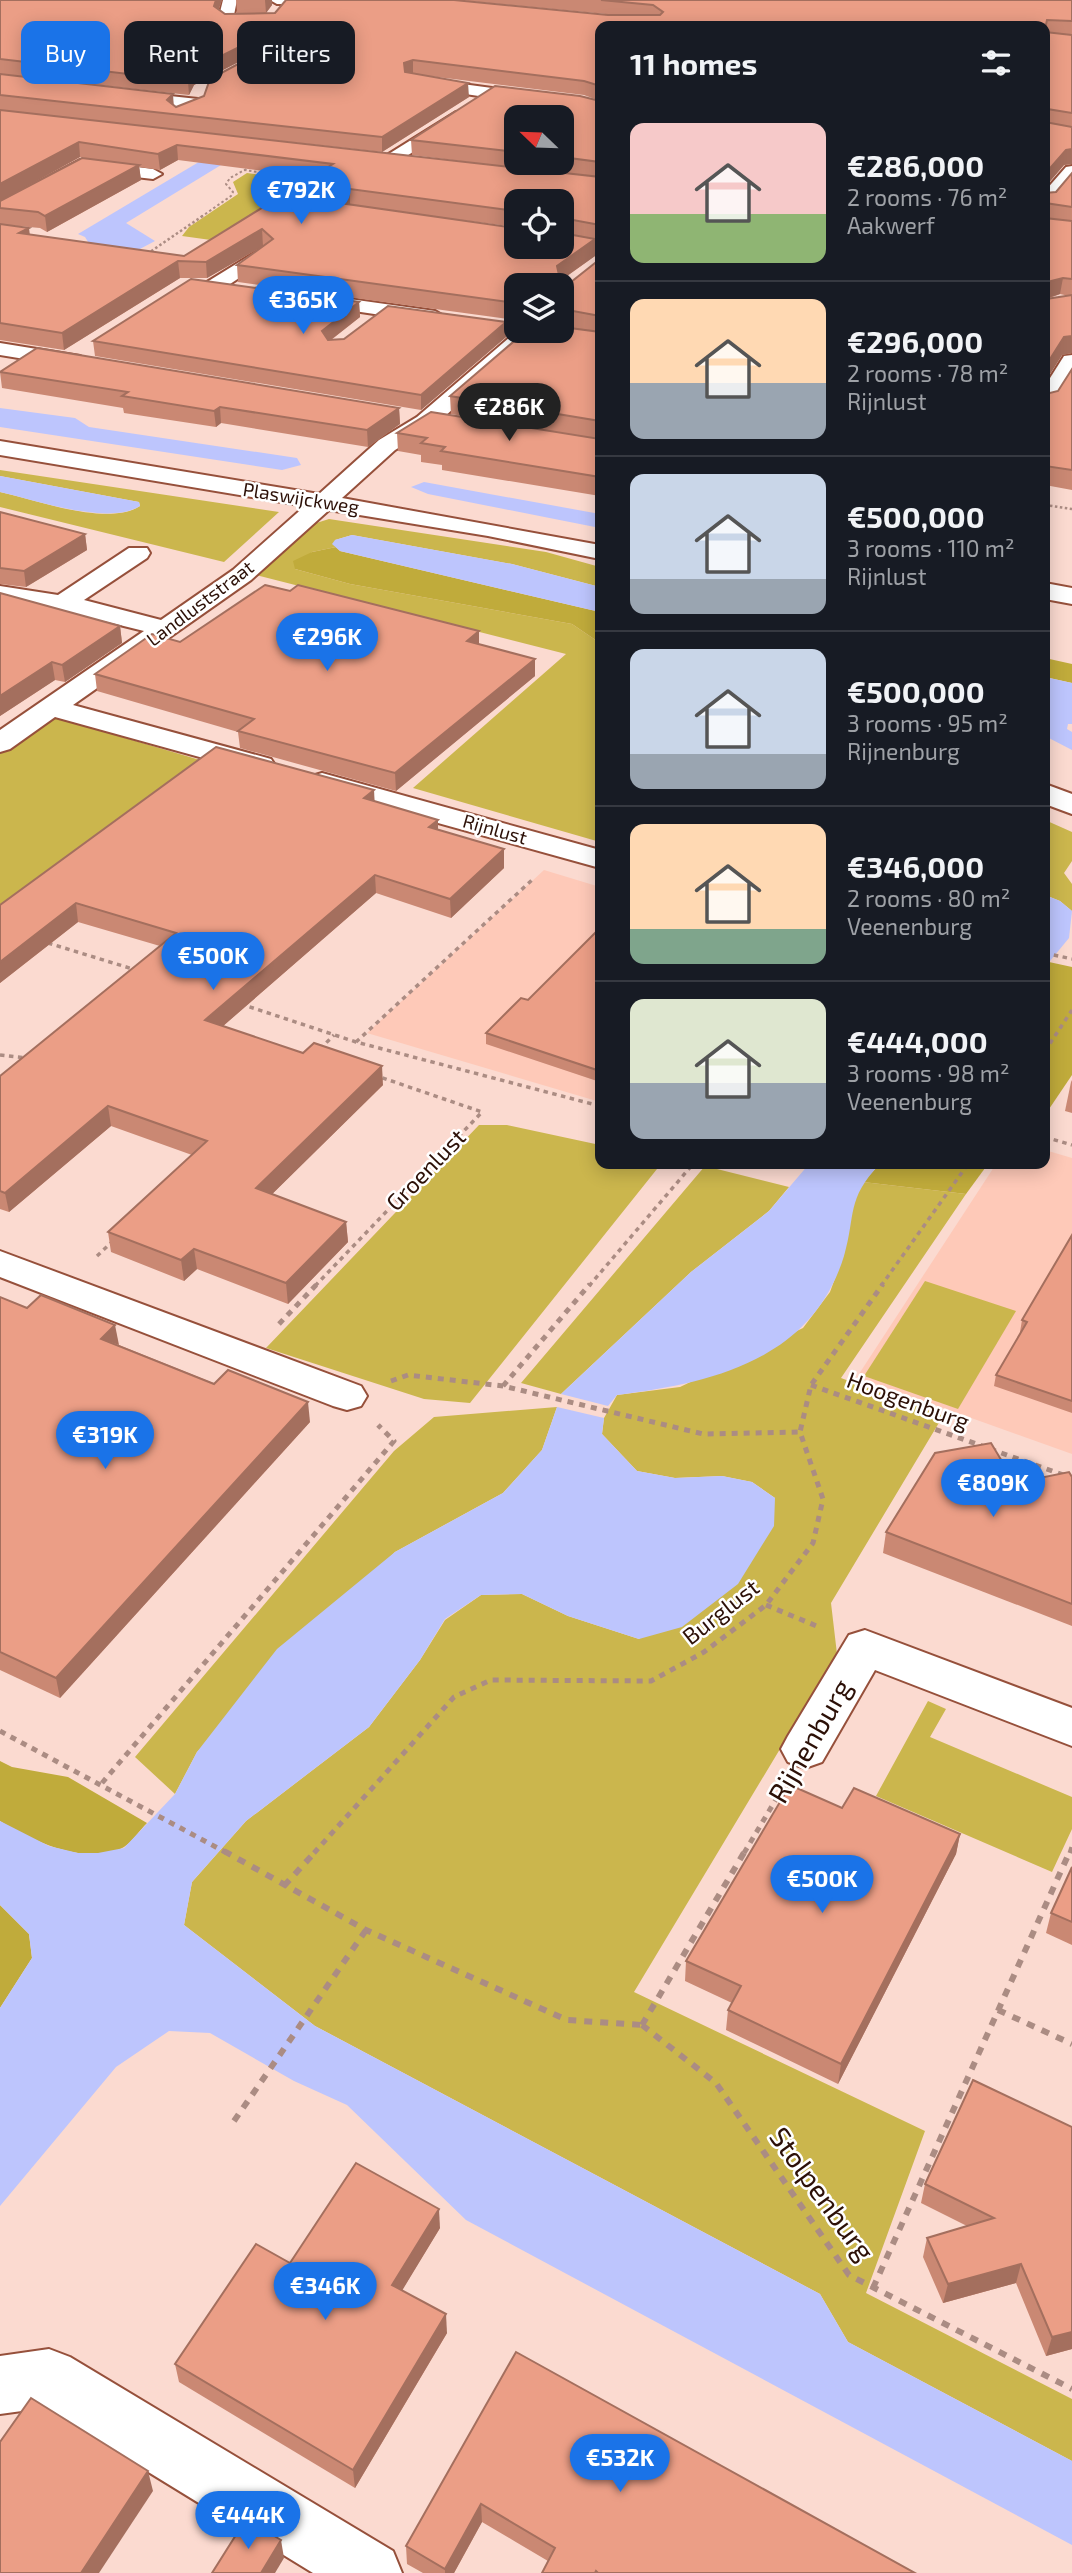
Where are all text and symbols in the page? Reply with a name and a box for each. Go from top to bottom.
chip: Buy [21,21,110,84]
chip: Rent [124,21,223,84]
chip: Filters [237,21,355,84]
icon: filters [977,44,1015,82]
text: 11 homes [630,45,757,81]
north arrow [504,105,574,175]
map controls [504,105,574,343]
text: €286,000 [847,147,984,183]
icon: home [686,151,770,235]
pin: €792K [252,166,350,226]
text: €792K [267,175,335,203]
text: 2 rooms · 76 m² [847,183,1007,211]
button: locate [504,189,574,259]
text: Aakwerf [847,211,935,239]
button: layers [504,273,574,343]
pin: €365K [254,276,352,336]
text: €365K [269,285,337,313]
text: €296,000 [847,323,983,359]
icon: home [686,327,770,411]
text: 2 rooms · 78 m² [847,359,1008,387]
pin: €286K [460,384,558,443]
text: Rijnlust [847,387,926,415]
text: €286K [474,392,544,420]
street label: Plaswijckweg [241,477,361,518]
text: €500,000 [847,498,985,534]
icon: home [686,502,770,586]
text: 3 rooms · 110 m² [847,534,1014,562]
street label: Landluststraat [142,555,258,650]
text: Rijnlust [847,562,926,590]
pin: €296K [278,614,376,673]
text: €296K [292,622,362,650]
text: €500,000 [847,673,985,709]
icon: home [686,677,770,761]
text: 3 rooms · 95 m² [847,709,1008,737]
text: Rijnenburg [847,737,960,765]
street label: Rijnlust [460,808,530,849]
text: €346,000 [847,848,984,884]
icon: home [686,852,770,936]
text: 2 rooms · 80 m² [847,884,1010,912]
text: Veenenburg [847,912,972,940]
pin: €500K [164,932,262,992]
text: €500K [177,941,249,969]
text: €444,000 [847,1023,988,1059]
icon: home [686,1027,770,1111]
text: 3 rooms · 98 m² [847,1059,1009,1087]
text: Veenenburg [847,1087,972,1115]
street label: Groenlust [380,1123,471,1216]
street label: Hoogenburg [843,1365,973,1435]
pin: €319K [56,1412,154,1471]
text: €319K [72,1420,138,1448]
pin: €809K [944,1460,1042,1519]
text: €809K [957,1468,1029,1496]
street label: Burglust [676,1572,765,1650]
street label: Rijnenburg [760,1672,858,1809]
pin: €500K [773,1856,871,1915]
text: €500K [786,1864,858,1892]
street label: Stolpenburg [763,2120,883,2267]
pin: €346K [276,2262,374,2322]
text: €346K [290,2271,360,2299]
pin: €532K [571,2434,669,2494]
text: €532K [586,2443,654,2471]
pin: €444K [199,2492,297,2551]
text: €444K [211,2500,285,2528]

